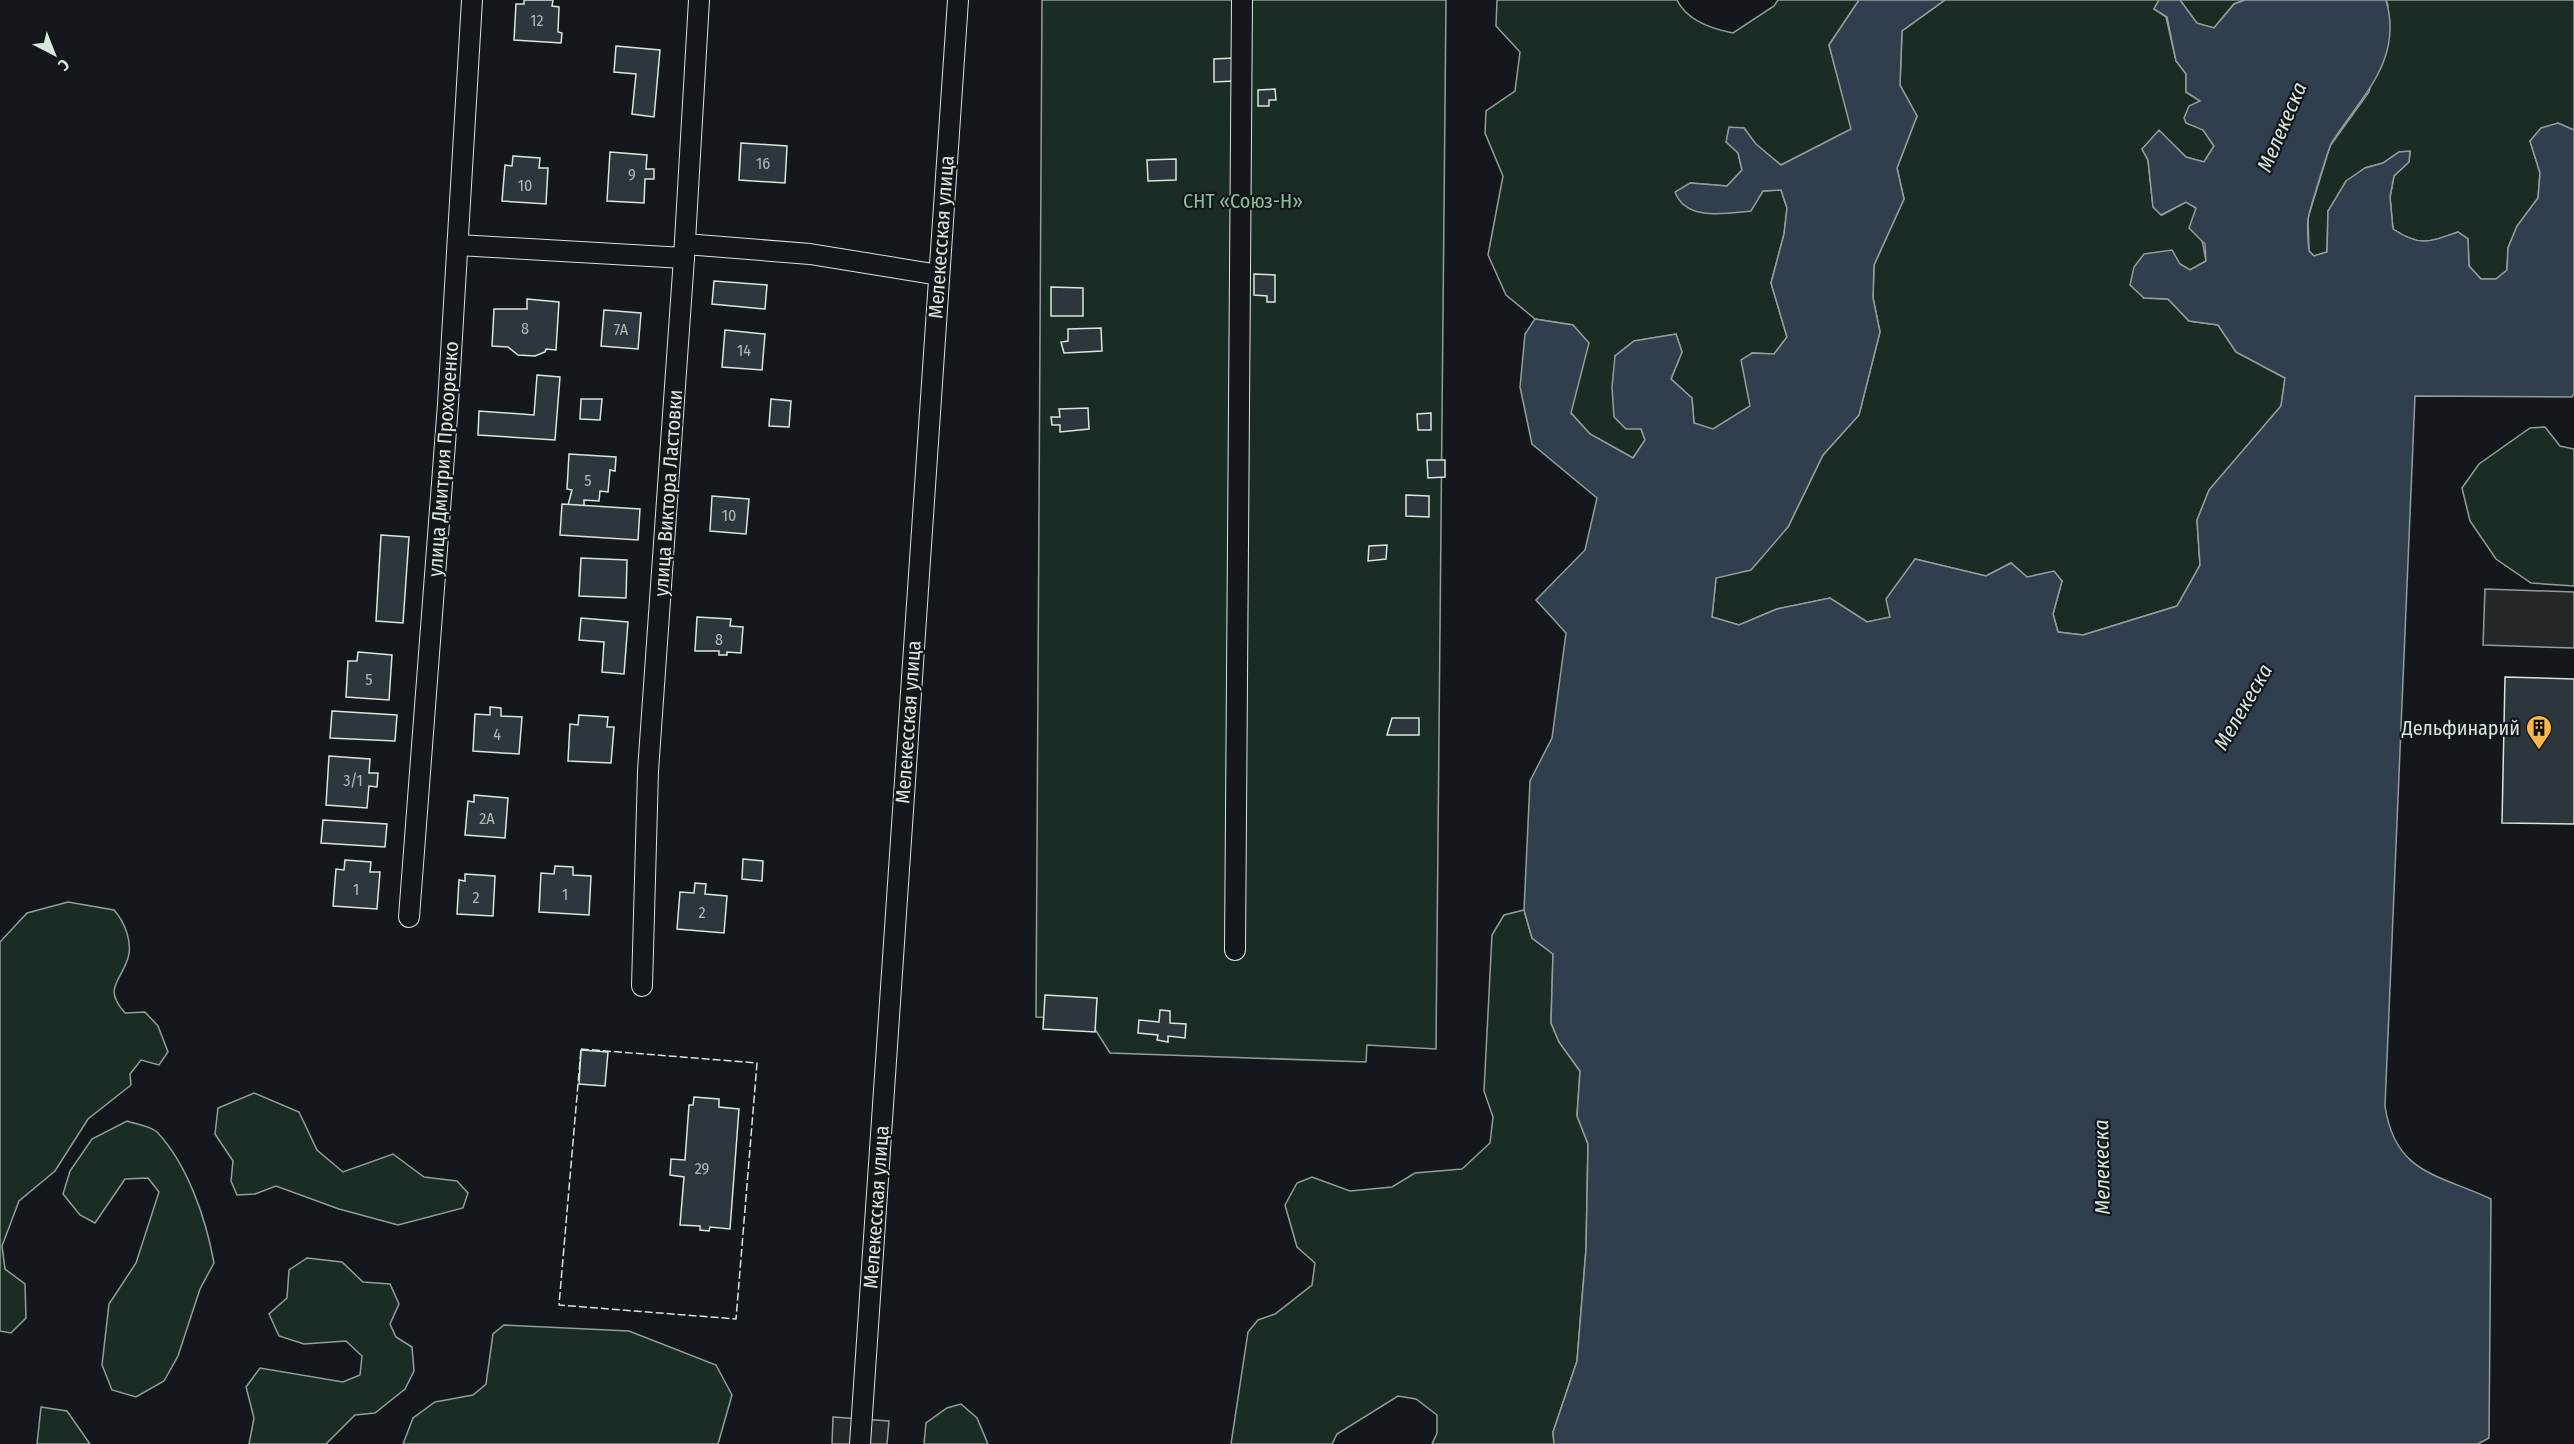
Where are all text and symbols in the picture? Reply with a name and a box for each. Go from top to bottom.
house number: 12 [530,11,544,30]
north arrow [24,24,84,84]
text: С [54,55,73,75]
water label: Мелекеска [2251,78,2313,176]
house number: 16 [756,154,770,173]
street label: Мелекесская улица [923,155,959,319]
house number: 9 [628,165,636,184]
house number: 10 [518,176,532,195]
park label: СНТ «Союз-Н» [1183,189,1303,213]
house number: 8 [521,319,529,338]
house number: 7А [614,320,629,339]
street label: улица Дмитрия Прохоренко [423,340,463,578]
house number: 14 [737,341,751,360]
street label: улица Виктора Ластовки [649,389,687,597]
house number: 5 [584,471,592,490]
house number: 10 [722,506,736,525]
house number: 8 [715,630,723,649]
street label: Мелекесская улица [890,640,926,804]
water label: Мелекеска [2208,659,2278,755]
house number: 5 [365,670,373,689]
building icon: Дельфинарий [2524,713,2554,751]
place label: Дельфинарий [2401,716,2520,740]
house number: 4 [493,725,501,744]
house number: 3/1 [343,771,363,790]
house number: 2А [479,809,495,828]
house number: 1 [353,880,359,899]
house number: 1 [562,885,568,904]
house number: 2 [472,888,480,907]
house number: 2 [698,903,706,922]
water label: Мелекеска [2088,1119,2116,1215]
street label: Мелекесская улица [858,1125,894,1289]
house number: 29 [695,1159,710,1178]

